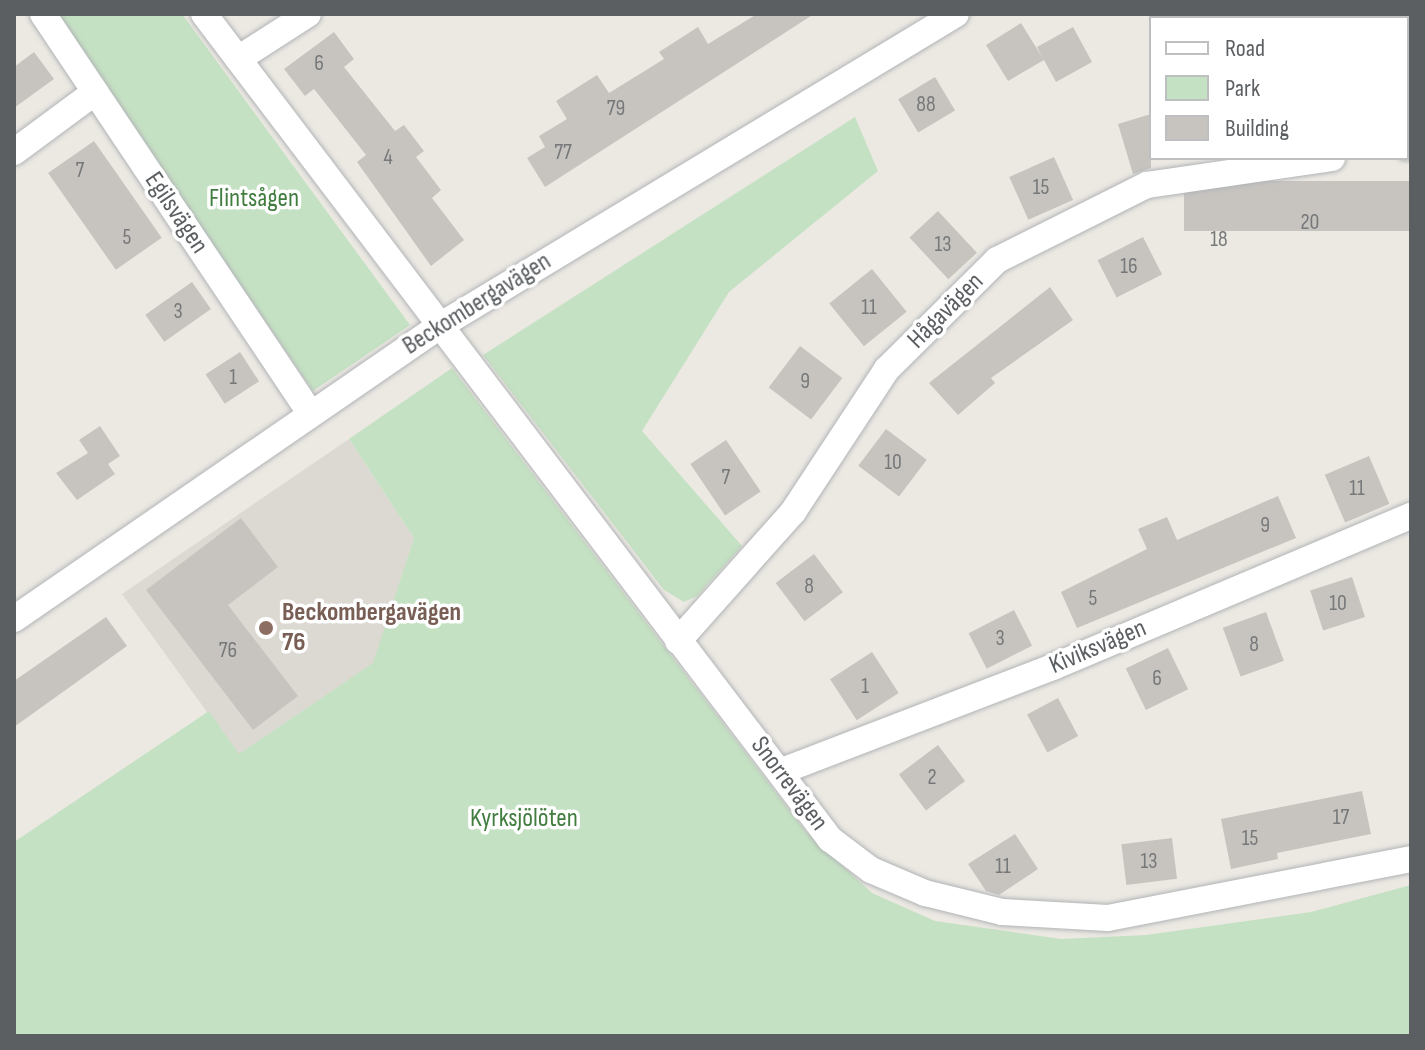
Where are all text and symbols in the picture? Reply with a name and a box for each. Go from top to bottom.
legend [1149,16,1409,160]
text: Road [1225,34,1265,63]
house number: 6 [314,51,324,77]
text: Park [1225,74,1260,103]
house number: 88 [916,92,936,118]
house number: 79 [607,96,625,122]
text: Building [1225,114,1289,143]
house number: 77 [554,140,572,166]
house number: 4 [383,145,393,171]
house number: 7 [76,158,84,184]
street label: Egilsvägen [137,166,215,260]
house number: 15 [1033,175,1049,201]
park label: Flintsågen [209,183,299,215]
house number: 20 [1301,210,1319,236]
house number: 5 [123,225,131,251]
house number: 18 [1210,227,1228,253]
house number: 13 [935,232,951,258]
street label: Beckombergavägen [397,246,557,362]
house number: 16 [1120,254,1138,280]
street label: Hågavägen [902,267,990,355]
house number: 11 [861,295,877,321]
house number: 3 [173,299,183,325]
house number: 1 [229,365,237,391]
house number: 9 [800,369,810,395]
house number: 10 [884,450,902,476]
house number: 7 [722,465,730,491]
house number: 11 [1349,476,1365,502]
house number: 9 [1260,513,1270,539]
house number: 8 [804,574,814,600]
house number: 5 [1089,586,1097,612]
house number: 10 [1329,591,1347,617]
place label: Beckombergavägen 76 [282,597,461,658]
street label: Kiviksvägen [1045,613,1151,681]
marker: Beckombergavägen 76 [257,619,275,637]
house number: 3 [995,626,1005,652]
house number: 8 [1249,632,1259,658]
house number: 76 [219,638,237,664]
house number: 6 [1152,666,1162,692]
house number: 1 [861,674,869,700]
street label: Snorrevägen [744,731,834,837]
house number: 2 [927,765,937,791]
park label: Kyrksjölöten [470,803,578,835]
house number: 17 [1333,805,1349,831]
house number: 15 [1242,826,1258,852]
house number: 13 [1141,849,1157,875]
house number: 11 [995,854,1011,880]

